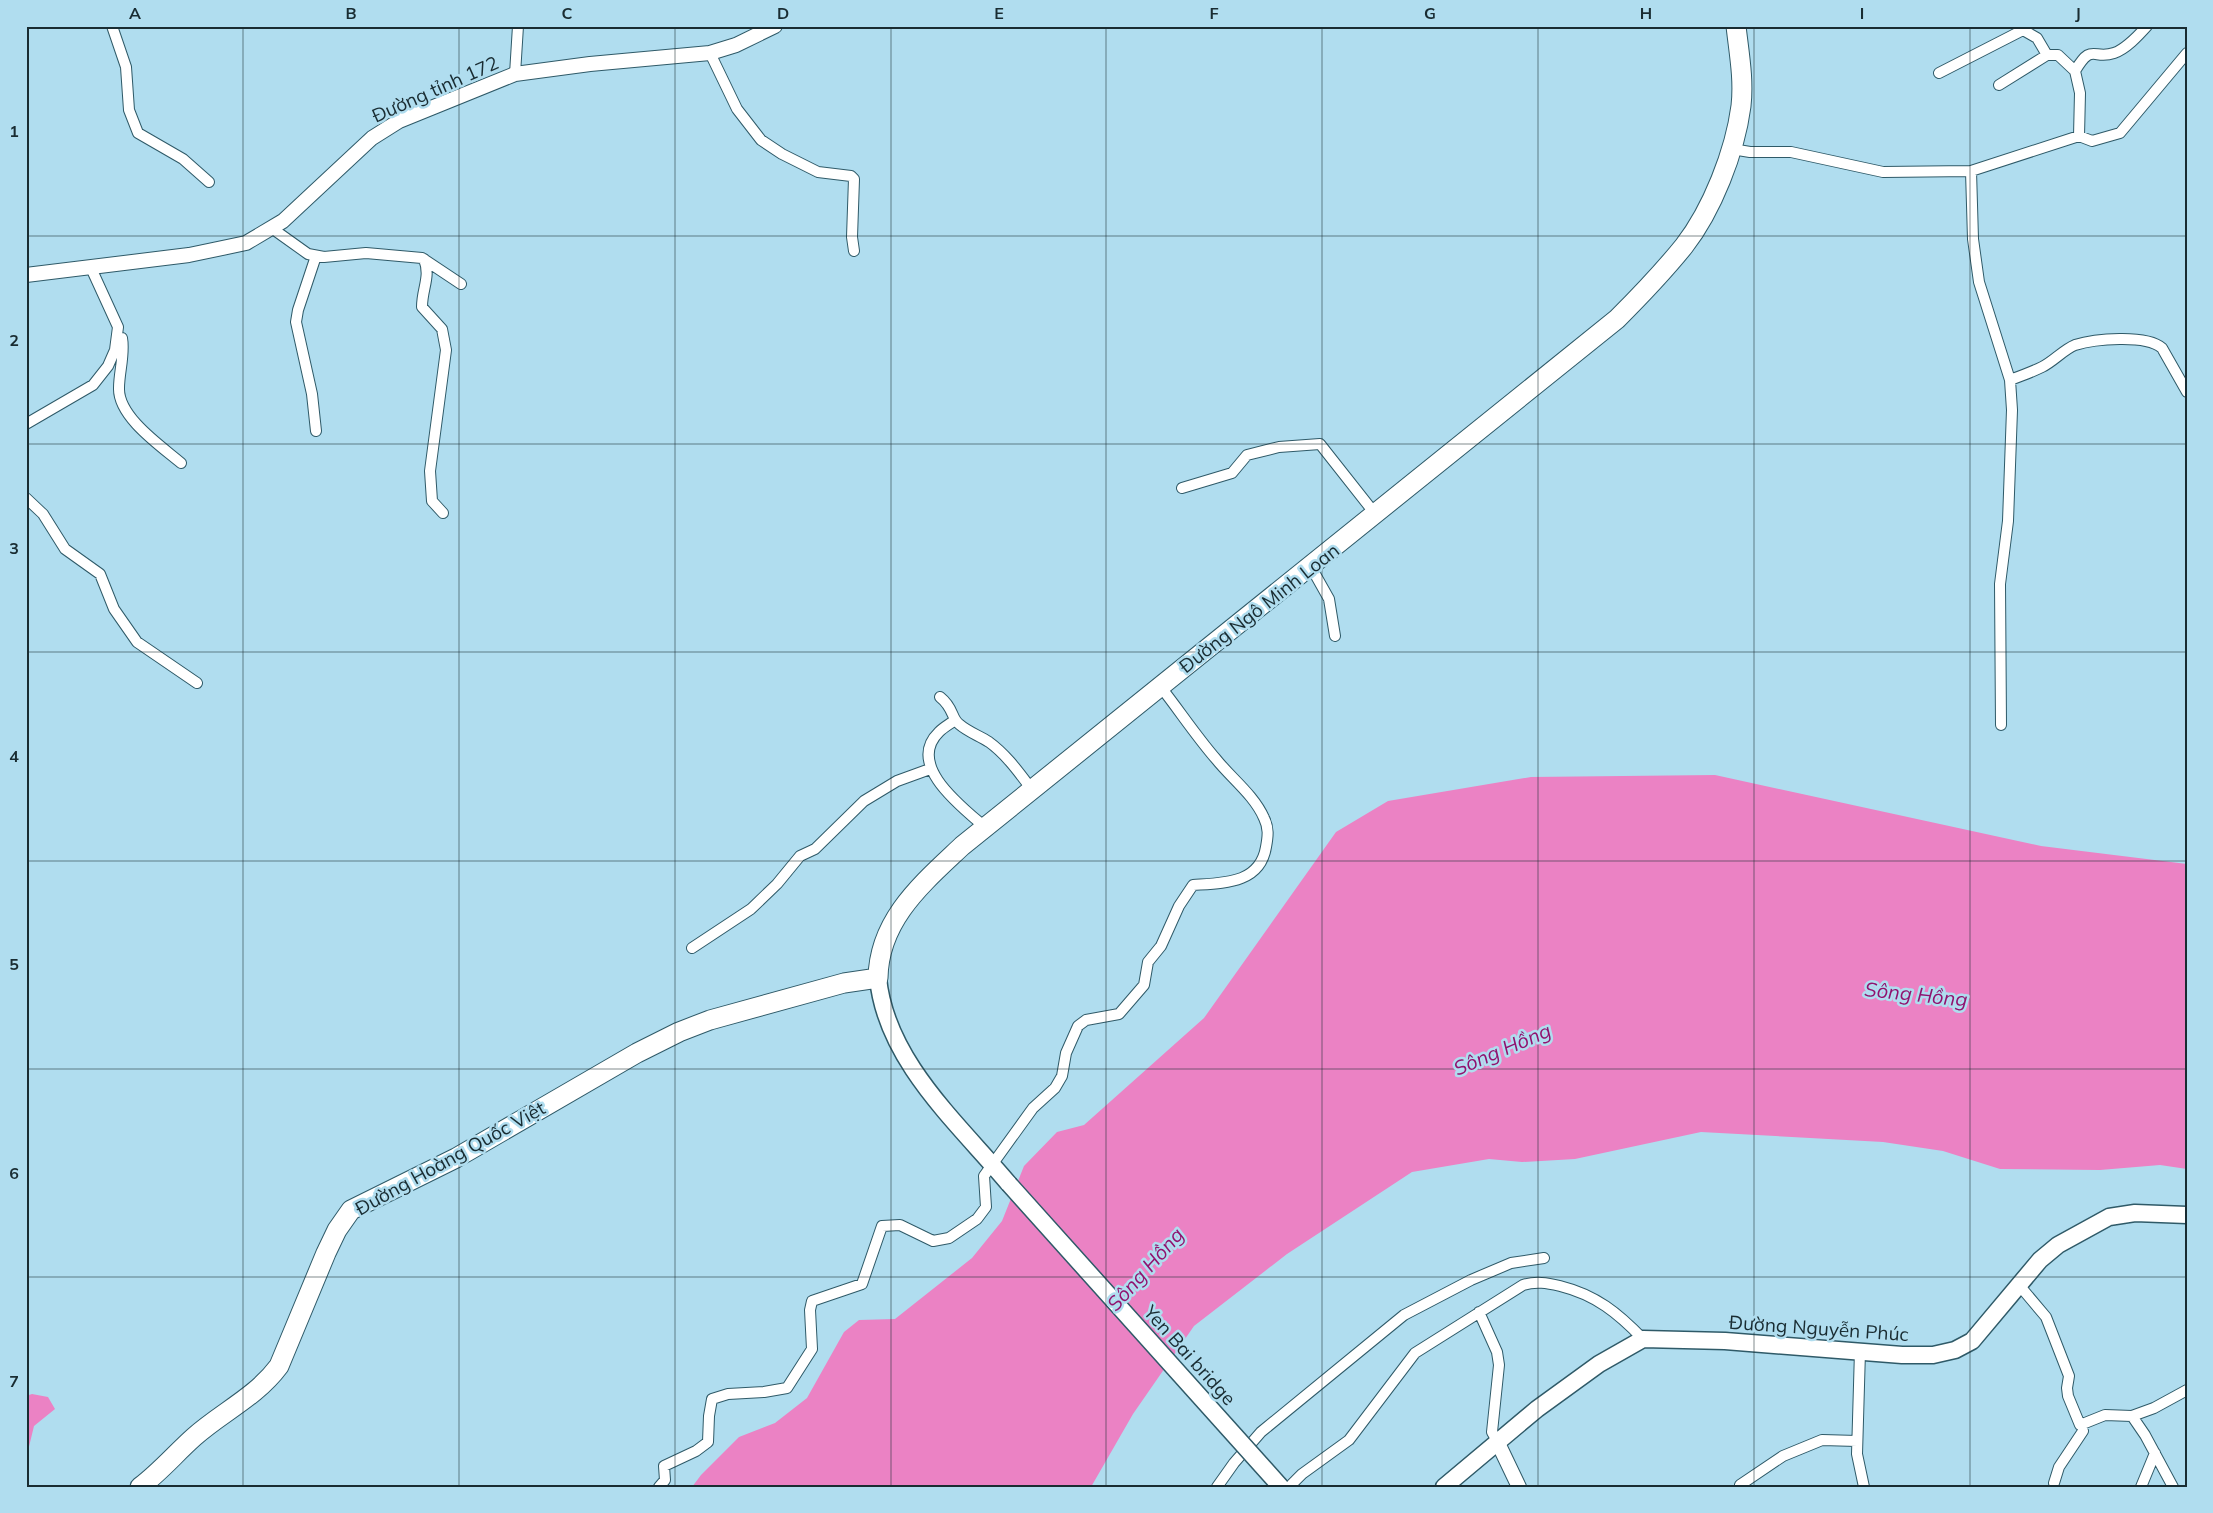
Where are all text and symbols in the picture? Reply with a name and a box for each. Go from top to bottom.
text: A [129,3,141,23]
text: B [345,3,357,23]
text: C [562,3,573,23]
text: D [777,3,789,23]
text: E [994,3,1004,23]
text: F [1209,3,1219,23]
text: G [1424,3,1436,23]
text: H [1640,3,1652,23]
text: I [1860,3,1864,23]
text: J [2075,3,2081,23]
street label: Đường tỉnh 172 [368,50,502,128]
text: 1 [9,121,19,141]
text: 2 [9,330,19,350]
text: 3 [9,538,19,558]
street label: Đường Ngô Minh Loan [1174,538,1344,678]
text: 4 [9,746,19,766]
text: 5 [9,954,19,974]
water label: Sông Hồng [1863,976,1969,1012]
water label: Sông Hồng [1450,1017,1554,1081]
street label: Đường Hoàng Quốc Việt [351,1096,549,1220]
text: 6 [9,1163,19,1183]
water label: Sông Hồng [1101,1222,1189,1316]
street label: Yen Bai bridge [1138,1299,1241,1410]
street label: Đường Nguyễn Phúc [1728,1310,1910,1346]
text: 7 [9,1371,19,1391]

